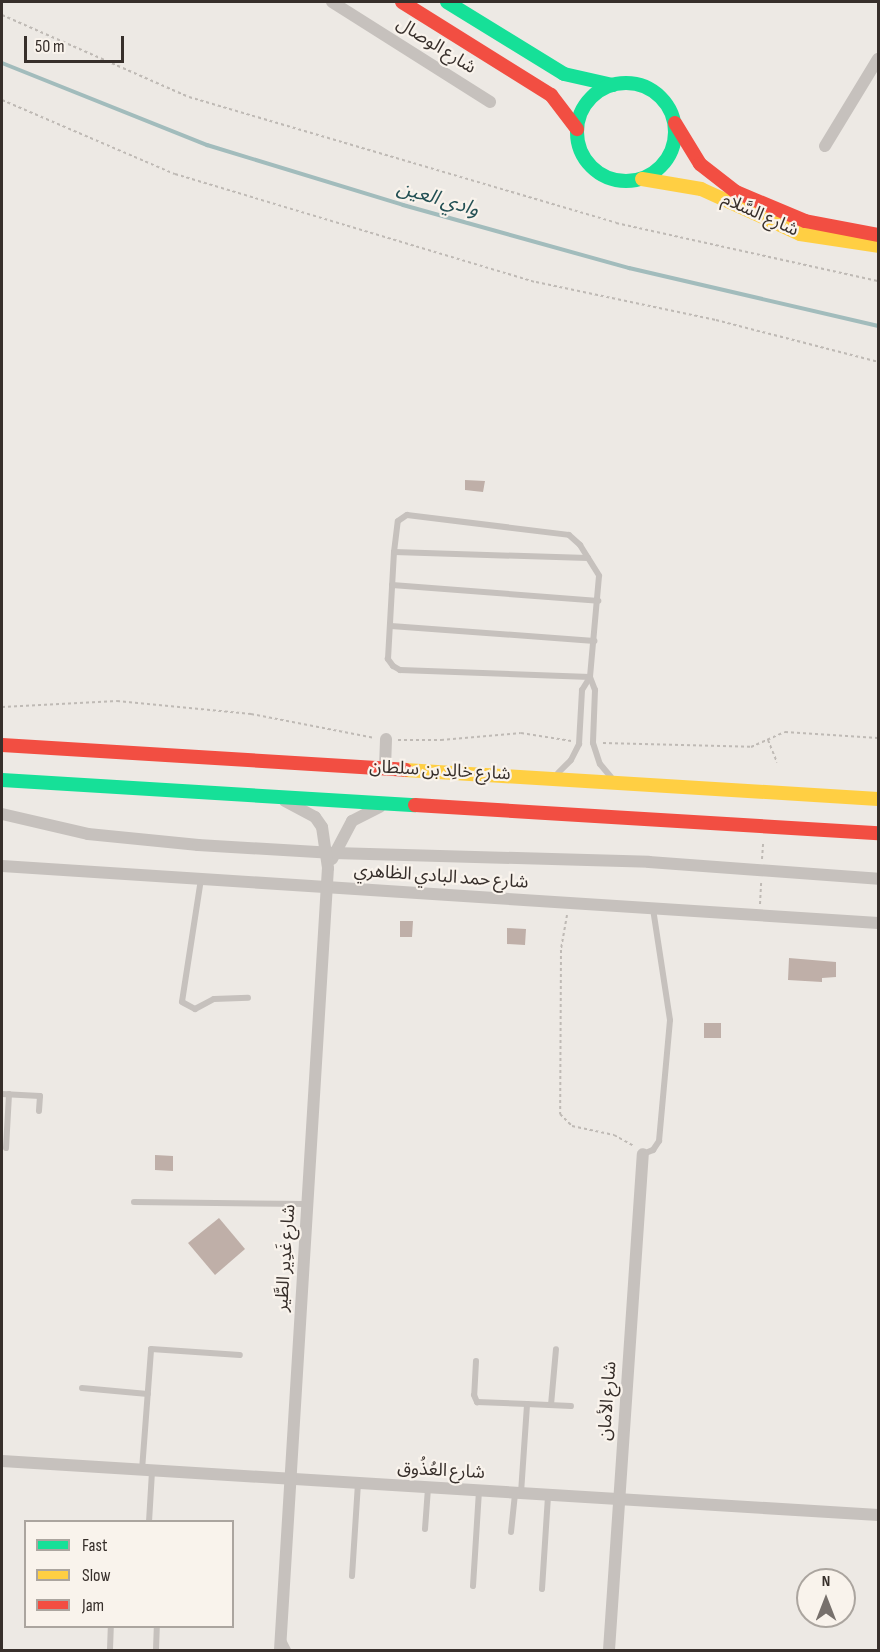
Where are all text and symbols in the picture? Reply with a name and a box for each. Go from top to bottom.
street label: شارع الوصال [392,13,480,79]
scale bar [27,24,128,62]
text: 50 m [35,36,65,57]
water label: وادي العين [394,176,482,222]
street label: شارع السَّلام [718,189,802,241]
street label: شارع خالِد بن سلطان [369,757,511,785]
street label: شارع حمد البادي الظاهري [353,860,529,894]
street label: شارع غَدِير الطَّير [271,1204,301,1312]
street label: شارع الأمان [594,1360,622,1442]
street label: شارع العُذُوق [397,1458,485,1484]
legend [24,1520,234,1628]
text: Fast [82,1535,107,1556]
text: Slow [82,1565,111,1586]
north arrow [796,1568,856,1628]
text: N [822,1572,830,1591]
text: Jam [82,1595,104,1616]

